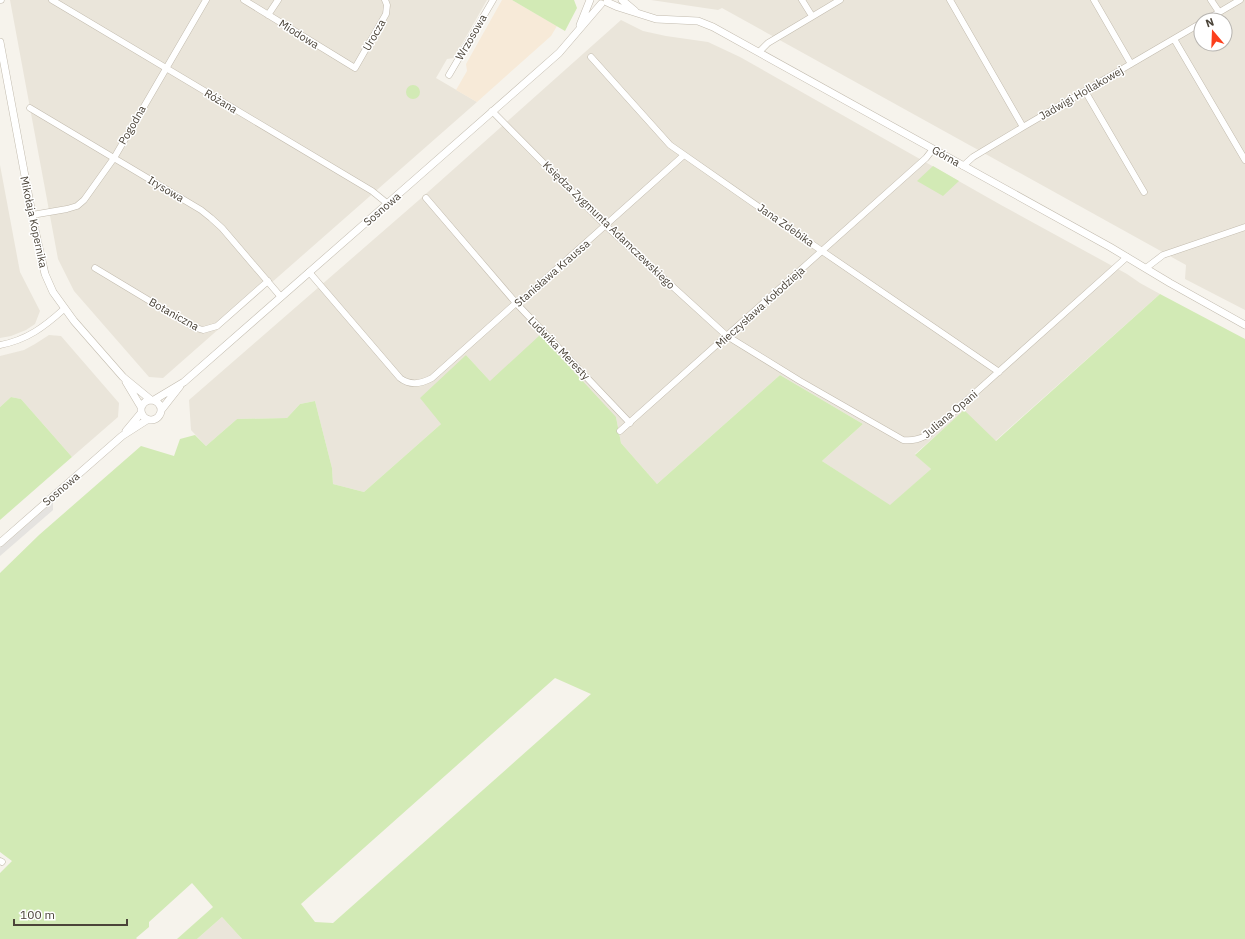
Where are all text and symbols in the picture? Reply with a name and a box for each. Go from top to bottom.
street label: Wrzosowa [452,11,490,62]
north arrow [1193,12,1233,52]
text: N [1204,15,1216,30]
street label: Miodowa [276,16,322,52]
street label: Urocza [359,17,389,53]
street label: Jadwigi Hollakowej [1036,63,1126,123]
street label: Różana [202,86,240,116]
street label: Pogodna [115,103,149,147]
street label: Górna [930,143,963,169]
street label: Księdza Zygmunta Adamczewskiego [540,158,678,292]
street label: Irysowa [145,173,187,205]
street label: Mikołaja Kopernika [17,175,51,269]
street label: Sosnowa [361,189,403,229]
street label: Jana Zdebika [755,200,817,250]
street label: Stanisława Kraussa [511,236,593,310]
street label: Mieczysława Kołodzieja [712,263,808,351]
street label: Botaniczna [147,295,201,333]
street label: Ludwika Meresty [525,313,593,383]
street label: Juliana Opani [920,387,980,441]
street label: Sosnowa [40,469,82,509]
scale bar [14,901,127,927]
text: 100 m [20,907,55,922]

